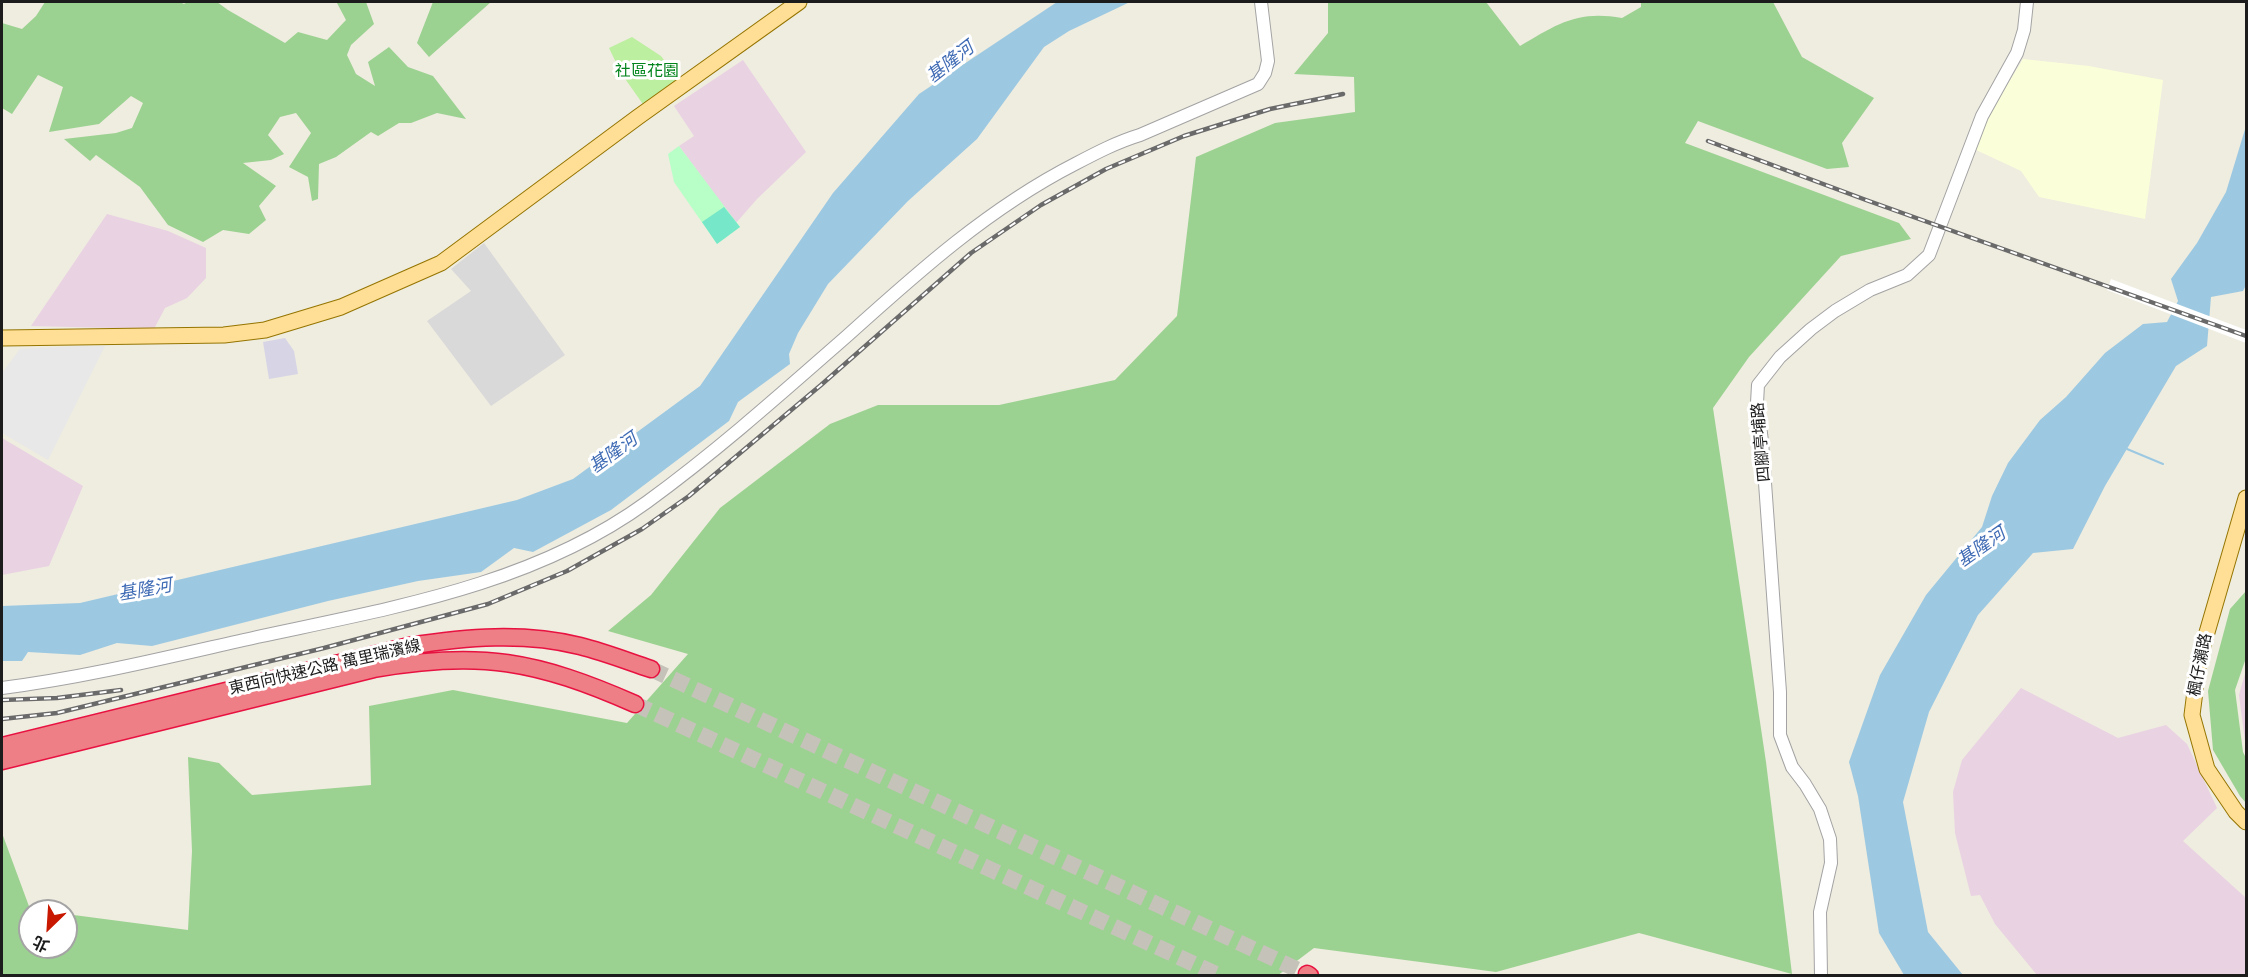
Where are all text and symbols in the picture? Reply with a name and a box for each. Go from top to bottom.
water label: 基隆河 [923,38,979,88]
park label: 社區花園 [615,62,679,82]
street label: 四腳亭埔路 [1749,401,1775,483]
water label: 基隆河 [586,429,642,479]
water label: 基隆河 [1954,524,2010,572]
water label: 基隆河 [117,576,173,606]
street label: 楓仔瀨路 [2185,632,2217,698]
street label: 東西向快速公路 萬里瑞濱線 [227,637,423,699]
north arrow [18,899,78,959]
text: 北 [29,930,53,958]

